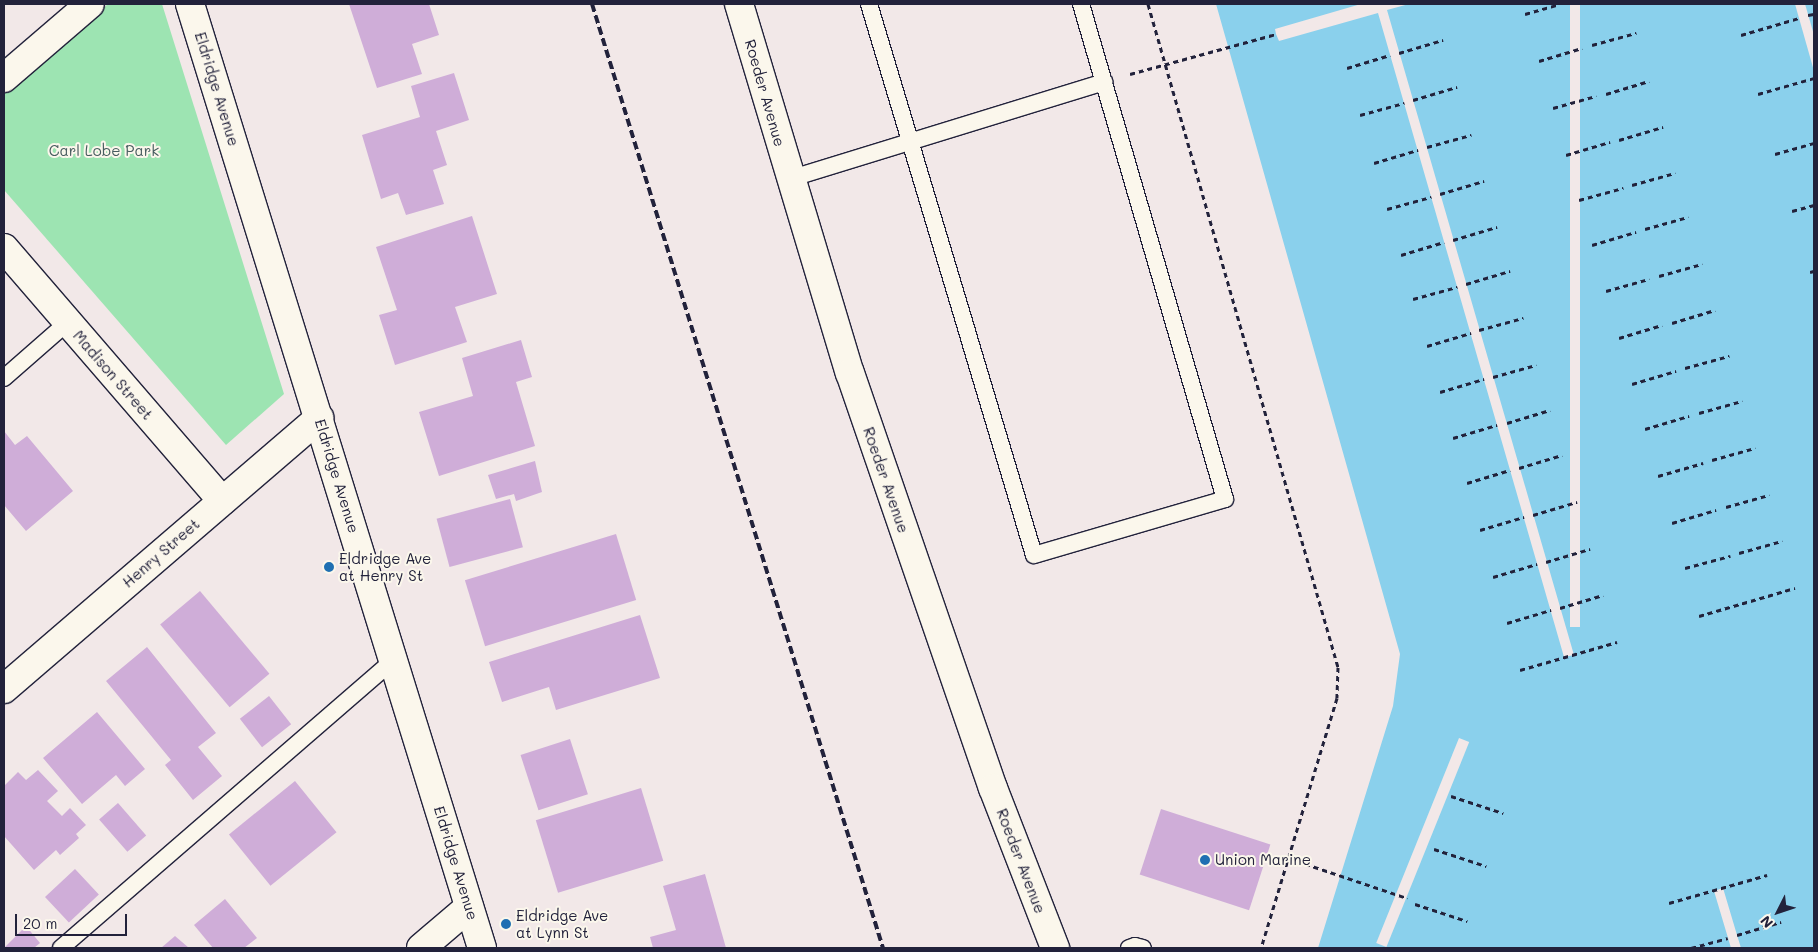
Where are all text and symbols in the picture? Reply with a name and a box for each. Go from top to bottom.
street label: Eldridge Avenue [191,30,243,148]
street label: Roeder Avenue [741,37,789,149]
park label: Carl Lobe Park [49,142,159,160]
street label: Madison Street [69,327,157,423]
street label: Eldridge Avenue [311,417,363,535]
street label: Roeder Avenue [859,425,913,535]
street label: Henry Street [119,515,203,591]
place label: Eldridge Ave at Henry St [339,549,431,584]
marker: Eldridge Ave at Henry St [323,561,335,573]
street label: Eldridge Avenue [430,804,482,922]
street label: Roeder Avenue [993,806,1049,916]
place label: Union Marine [1215,851,1311,869]
marker: Union Marine [1199,854,1211,866]
north arrow [1753,887,1803,937]
scale bar [18,904,130,936]
place label: Eldridge Ave at Lynn St [516,906,608,941]
text: N [1756,912,1777,932]
text: 20 m [23,913,57,933]
marker: Eldridge Ave at Lynn St [500,918,512,930]

